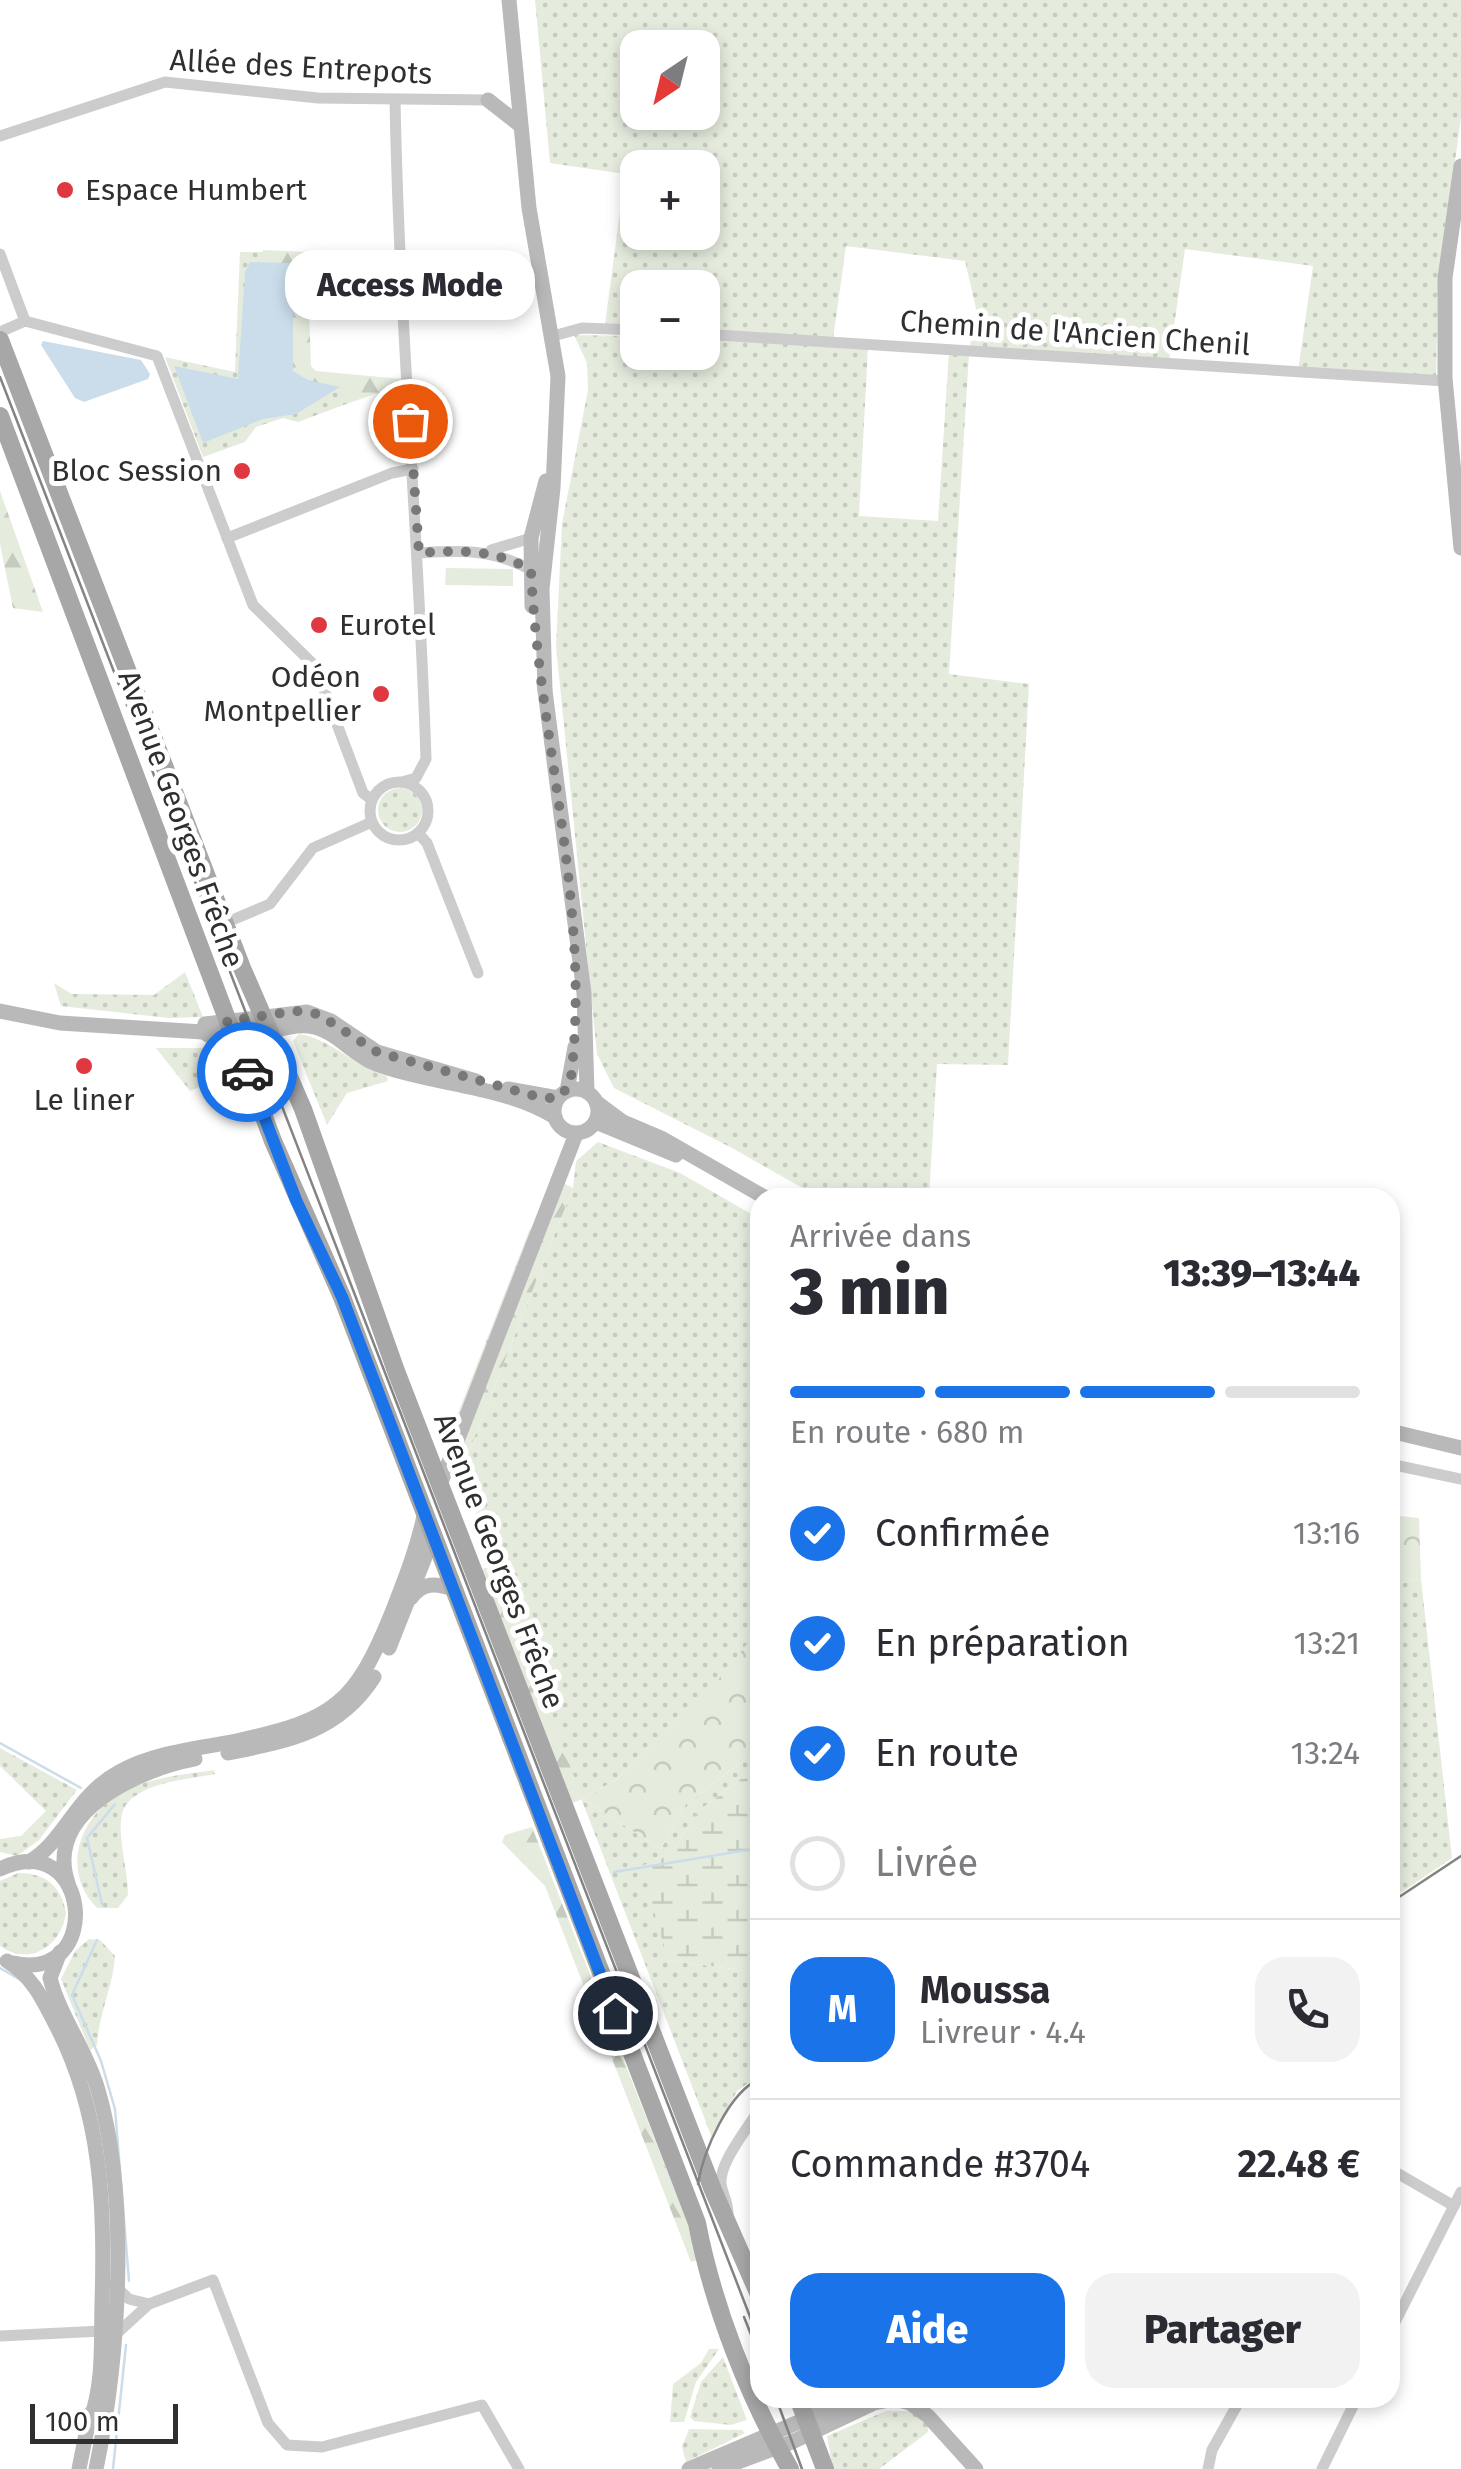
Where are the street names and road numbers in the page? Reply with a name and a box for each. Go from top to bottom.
street label: Allée des Entrepots [169,42,433,92]
street label: Chemin de l'Ancien Chenil [899,303,1252,363]
street label: Avenue Georges Frêche [110,665,252,973]
street label: Avenue Georges Frêche [426,1408,572,1714]

